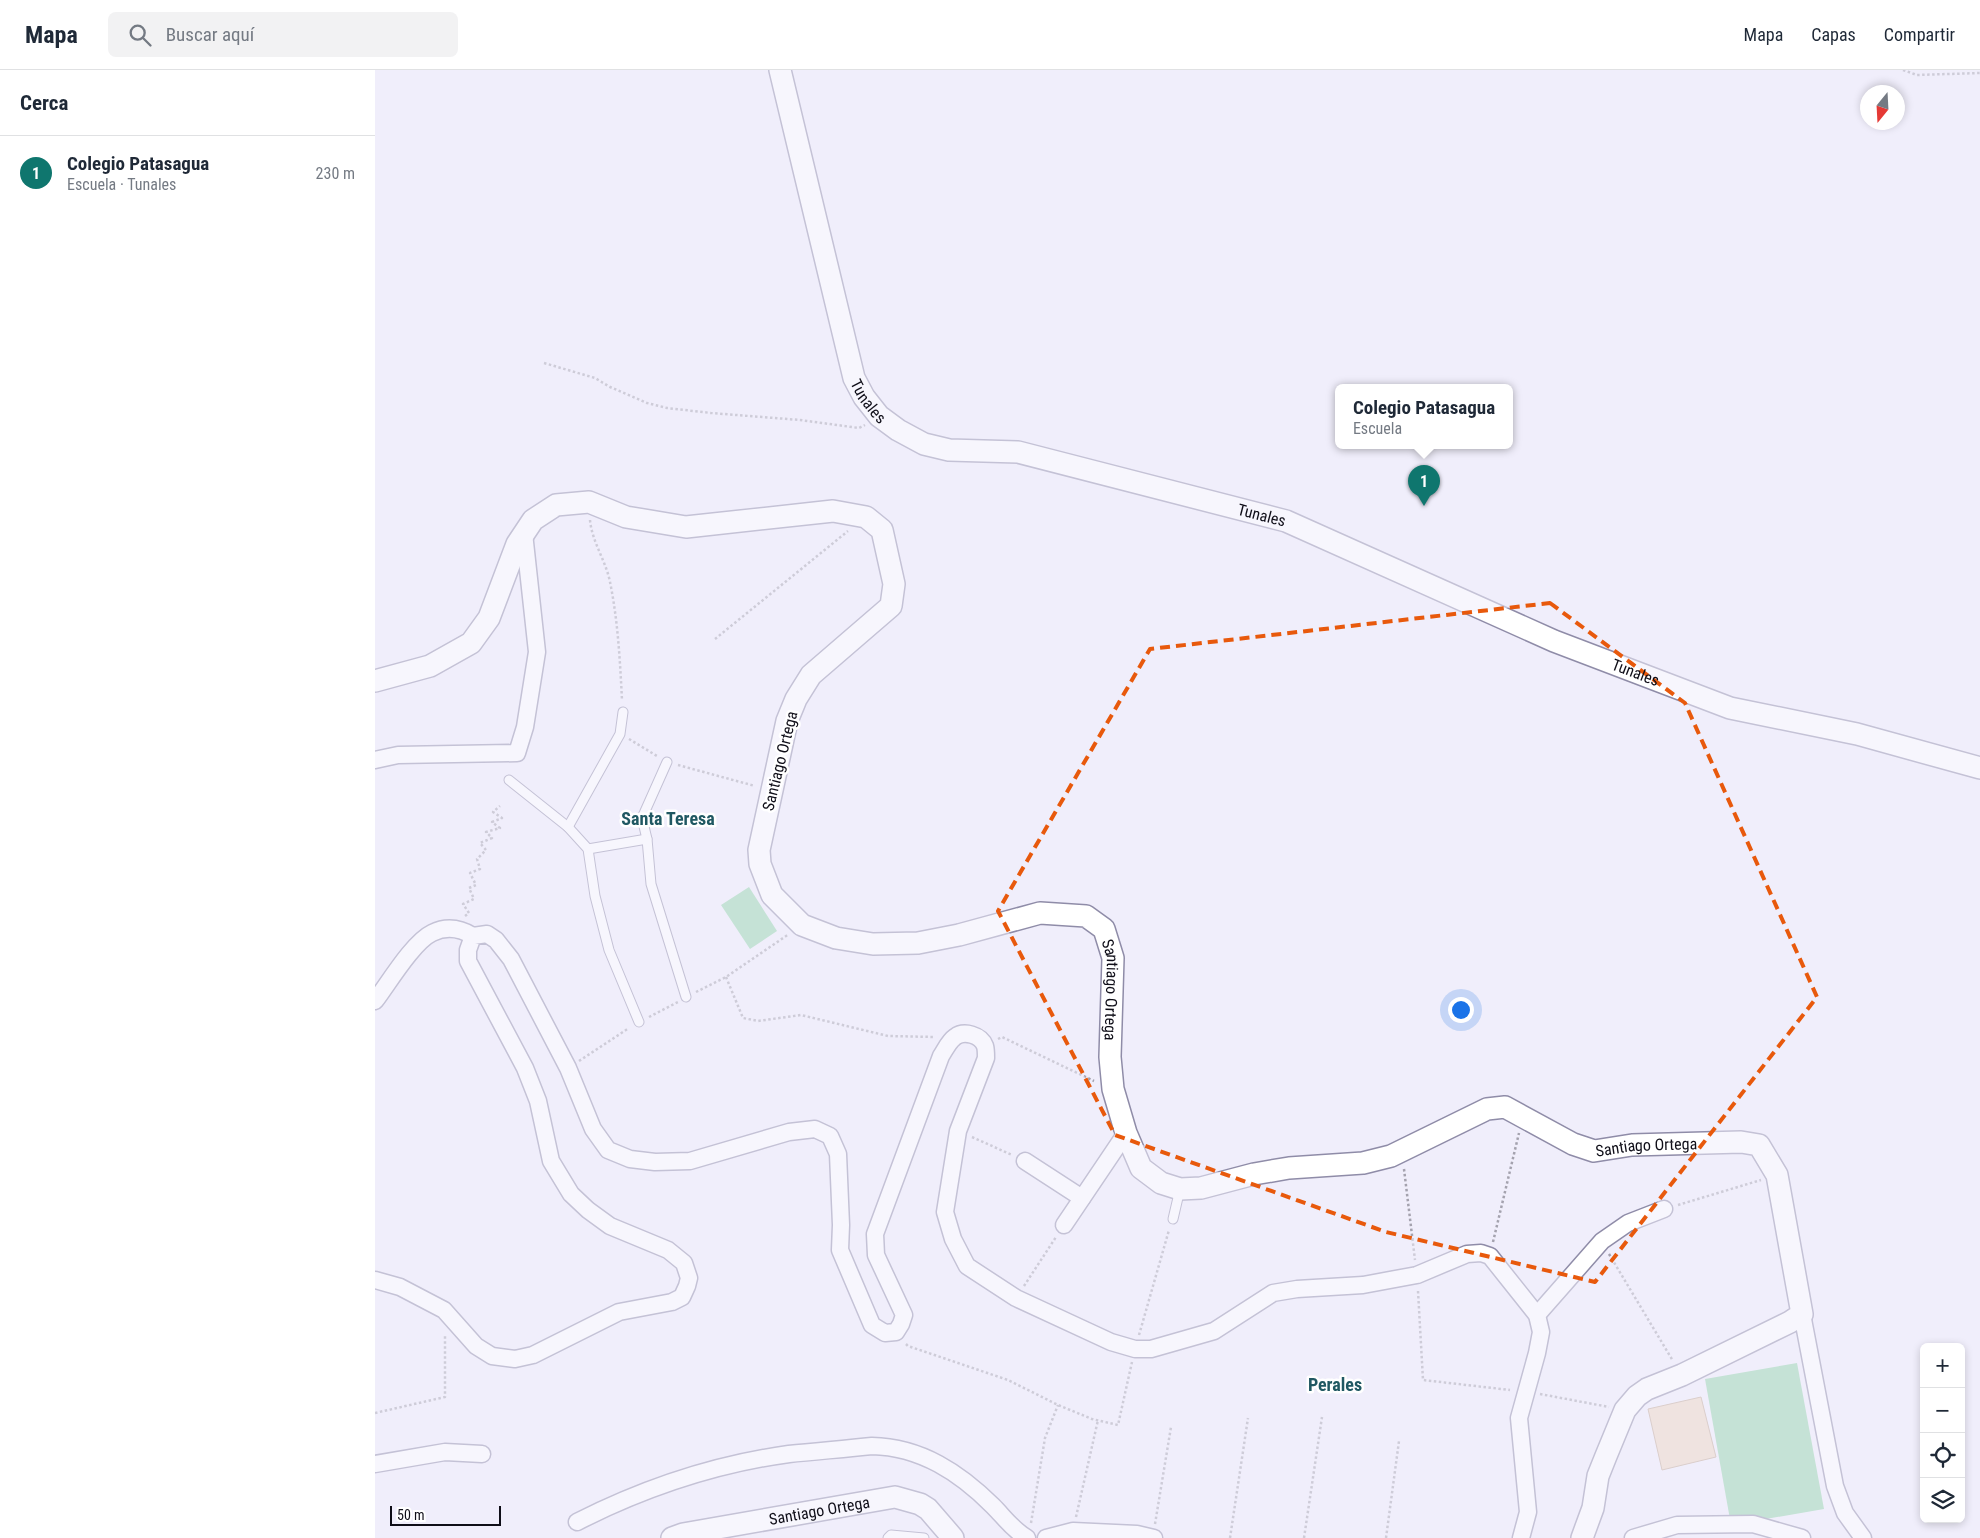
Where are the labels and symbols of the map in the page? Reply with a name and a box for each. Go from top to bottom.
north arrow [1860,85,1905,130]
street label: Tunales [847,376,890,427]
pin: 1 [1408,465,1440,506]
street label: Tunales [1236,499,1288,530]
street label: Tunales [1609,654,1662,690]
street label: Santiago Ortega [758,709,802,813]
district label: Santa Teresa [621,808,715,829]
street label: Santiago Ortega [1098,937,1123,1041]
your location [1448,997,1474,1023]
street label: Santiago Ortega [1594,1134,1697,1160]
district label: Perales [1308,1374,1362,1395]
street label: Santiago Ortega [767,1492,871,1528]
scale bar [390,1503,501,1526]

